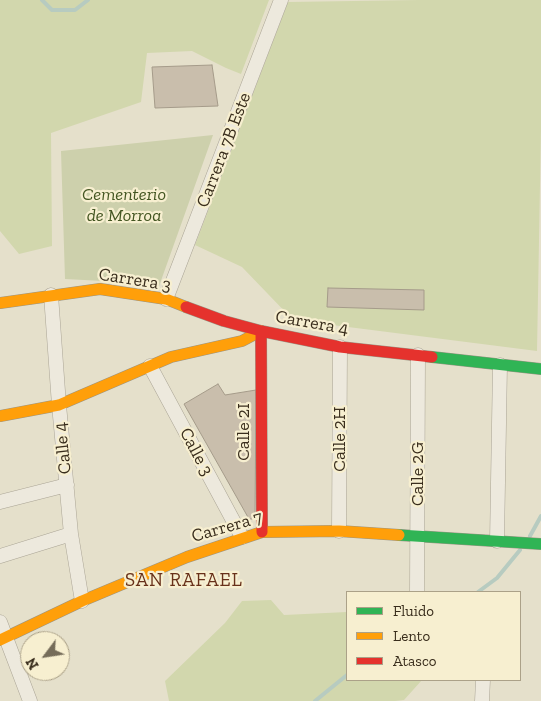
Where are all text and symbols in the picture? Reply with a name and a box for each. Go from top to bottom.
street label: Carrera 7B Este [192,90,256,210]
park label: Cementerio de Morroa [82,184,166,226]
street label: Carrera 3 [97,264,173,296]
street label: Carrera 4 [274,306,350,340]
street label: Calle 2I [233,403,255,461]
street label: Calle 2H [329,406,351,472]
street label: Calle 4 [50,421,76,475]
street label: Calle 3 [174,424,218,480]
street label: Calle 2G [407,442,429,506]
street label: Carrera 7 [189,507,265,547]
district label: SAN RAFAEL [124,570,244,592]
legend [346,591,521,681]
text: Fluido [393,602,434,620]
text: Lento [393,627,430,645]
north arrow [20,631,70,681]
text: Atasco [393,652,437,670]
text: N [23,655,43,672]

